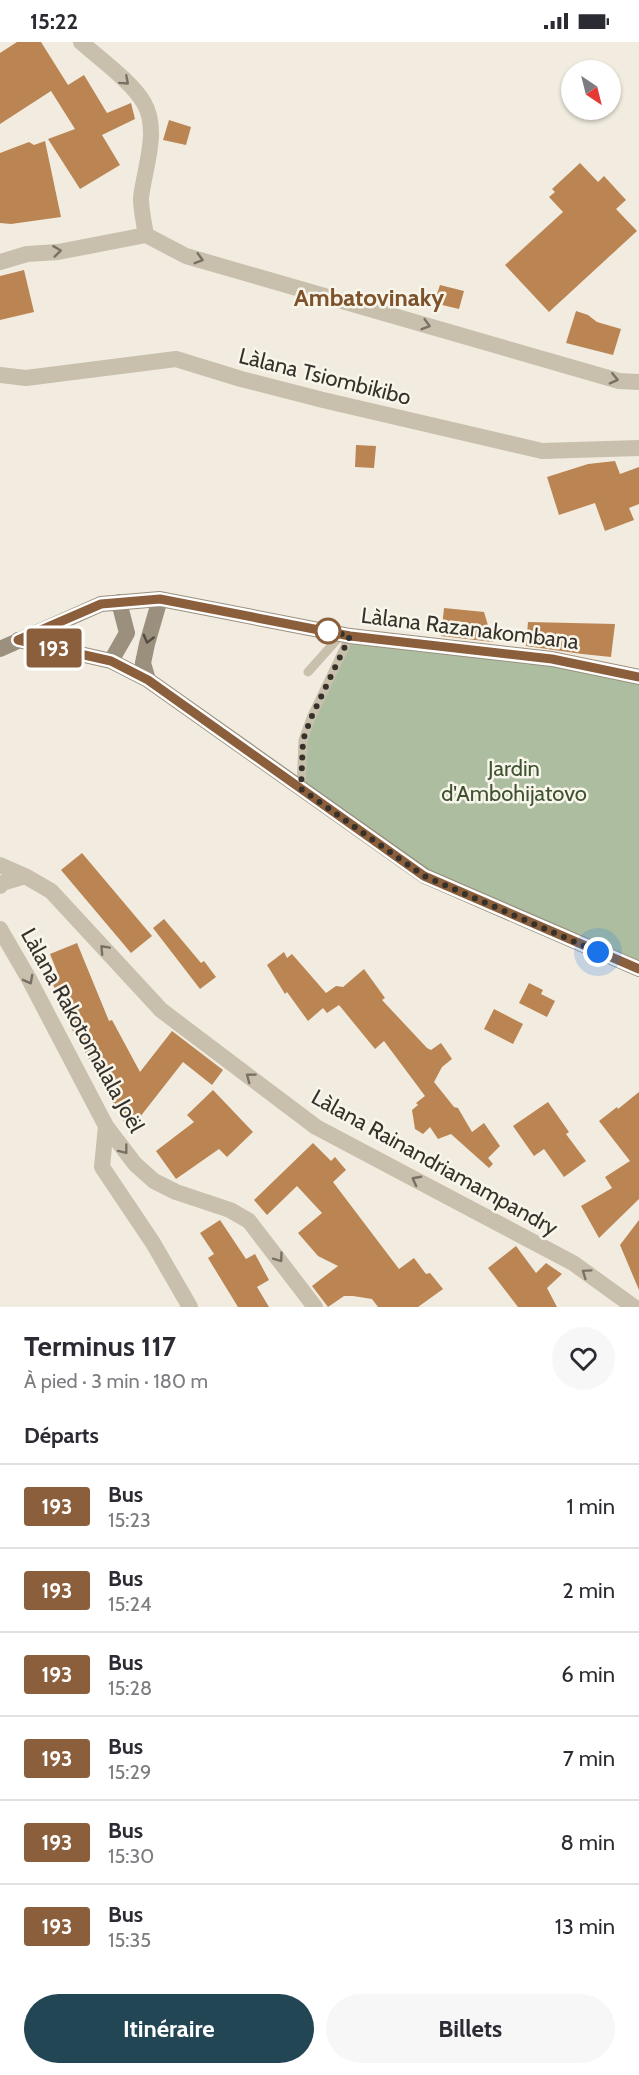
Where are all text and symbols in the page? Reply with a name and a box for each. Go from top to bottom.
text: 15:22 [30,8,78,35]
north arrow [561,60,621,120]
map controls [561,60,621,120]
one-way arrow [118,74,128,85]
one-way arrow [53,245,62,258]
one-way arrow [193,252,203,264]
district label: Ambatovinaky [294,283,444,312]
one-way arrow [420,318,431,330]
street label: Làlana Tsiombikibo [236,342,414,411]
one-way arrow [608,372,618,385]
street label: Làlana Razanakombana [360,602,581,655]
unlabelled marker [315,618,341,644]
line badge: 193 [20,628,88,668]
one-way arrow [143,634,156,644]
text: 193 [39,636,69,661]
park label: Jardin d'Ambohijatovo [441,755,587,807]
street label: Làlana Rakotomalala Joël [15,923,150,1138]
your location [583,937,613,967]
one-way arrow [101,945,112,956]
one-way arrow [22,974,33,984]
one-way arrow [246,1073,257,1084]
street label: Làlana Rainandriamampandry [307,1083,563,1242]
one-way arrow [117,1143,128,1154]
one-way arrow [411,1176,422,1187]
one-way arrow [272,1252,283,1263]
one-way arrow [582,1269,593,1280]
button: heart [552,1327,615,1390]
text: Terminus 117 [24,1329,176,1363]
text: À pied · 3 min · 180 m [24,1369,208,1393]
text: Départs [24,1422,99,1449]
text: Bus [108,1481,143,1508]
text: 1 min [567,1493,615,1520]
text: 193 [42,1494,72,1519]
text: 15:23 [108,1508,151,1532]
text: Bus [108,1565,143,1592]
text: 2 min [562,1577,615,1604]
text: 193 [42,1578,72,1603]
text: 15:24 [108,1592,152,1616]
text: Bus [108,1649,143,1676]
text: 6 min [561,1661,615,1688]
text: 193 [42,1662,72,1687]
text: 15:28 [108,1676,152,1700]
text: Bus [108,1733,143,1760]
text: 7 min [563,1745,615,1772]
text: 193 [42,1746,72,1771]
text: 15:29 [108,1760,151,1784]
text: Bus [108,1817,143,1844]
text: 8 min [560,1829,615,1856]
text: 193 [42,1830,72,1855]
text: 15:30 [108,1844,154,1868]
text: Bus [108,1901,143,1928]
text: 13 min [555,1913,615,1940]
text: 193 [42,1914,72,1939]
text: 15:35 [108,1928,151,1952]
button: Itinéraire [24,1994,314,2063]
button: Billets [326,1994,615,2063]

